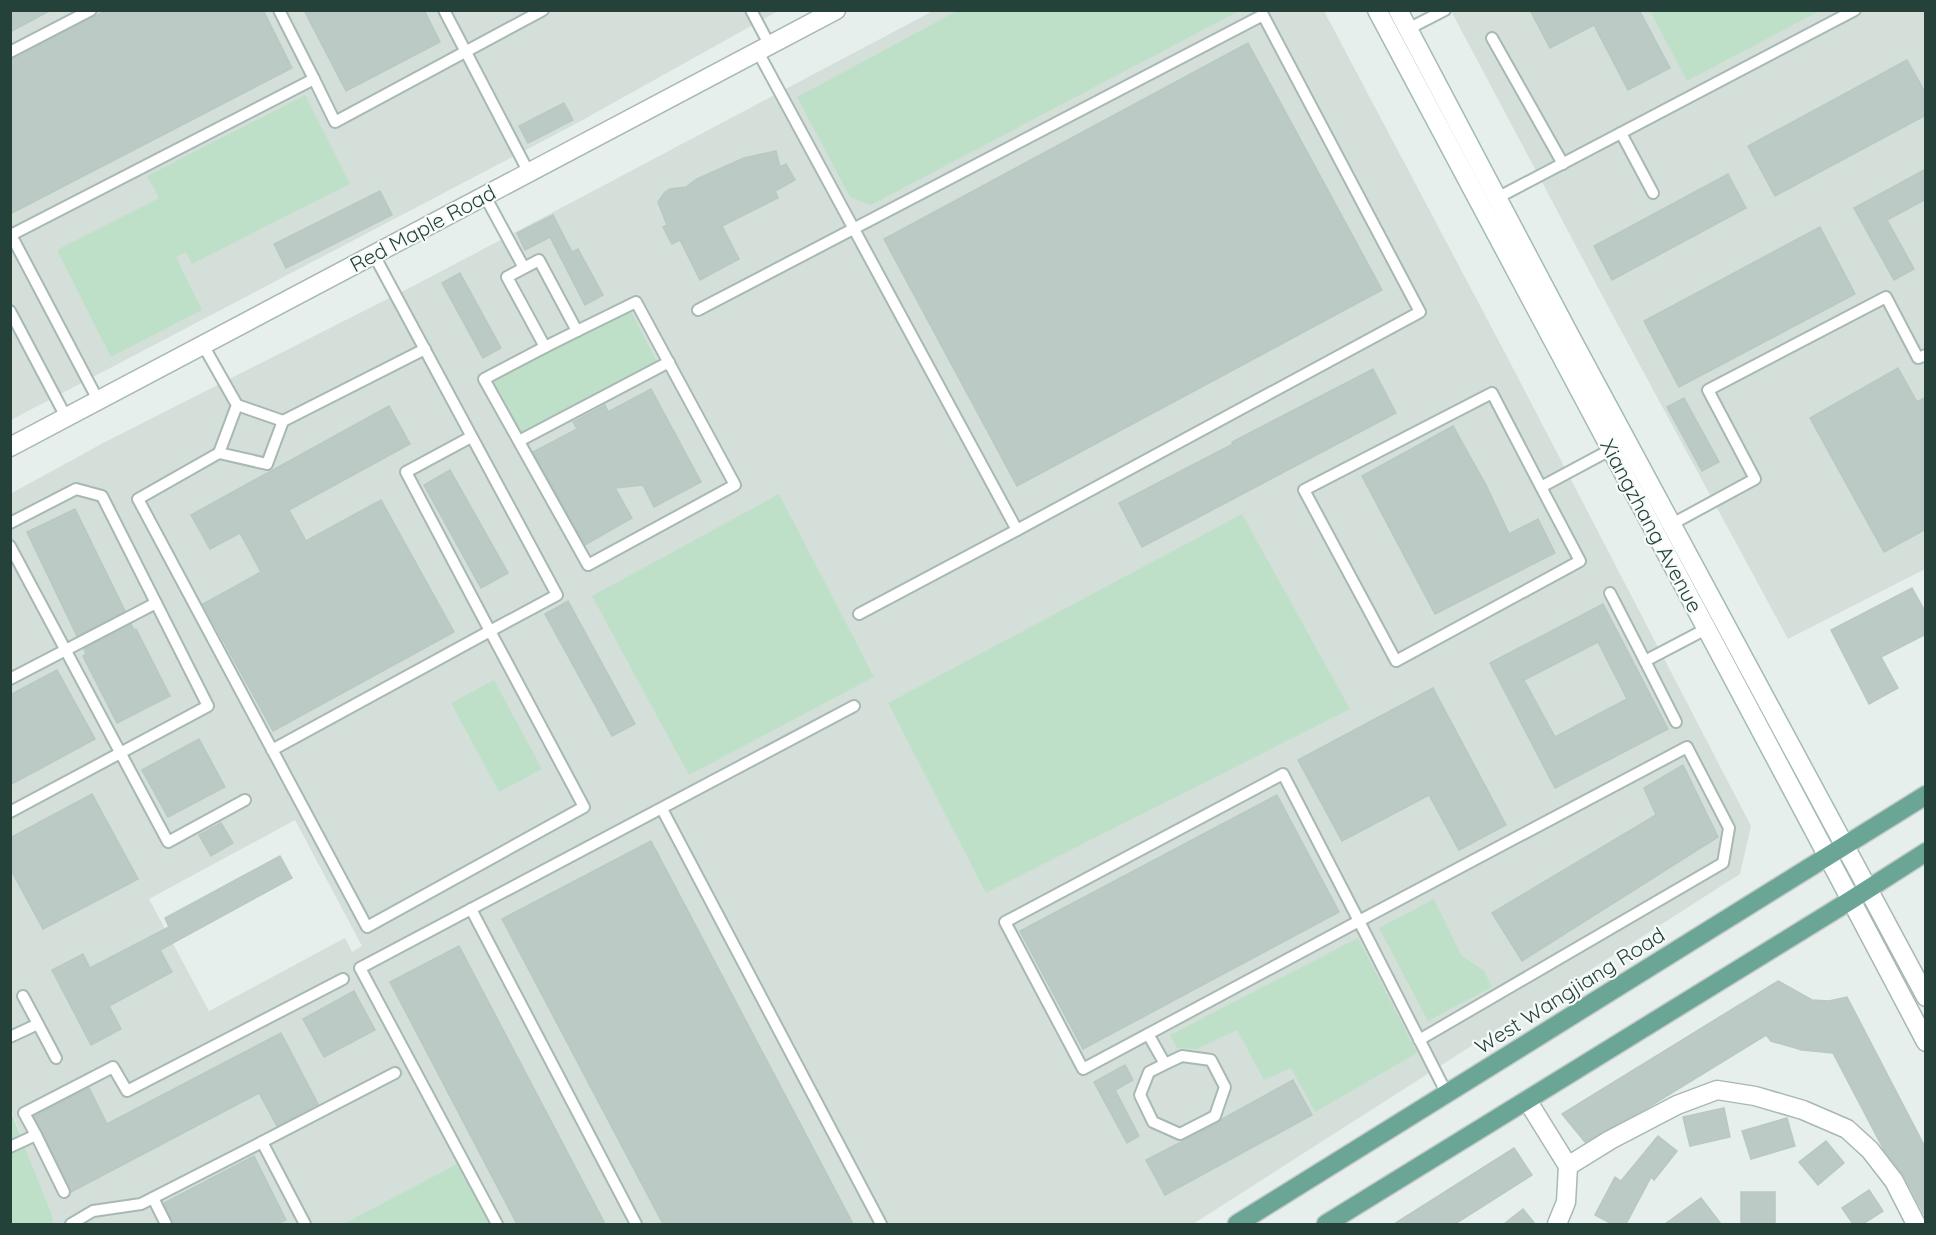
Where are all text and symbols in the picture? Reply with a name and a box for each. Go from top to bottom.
street label: Red Maple Road [345,179,500,277]
street label: Xiangzhang Avenue [1595,434,1709,617]
street label: West Wangjiang Road [1470,921,1669,1059]

